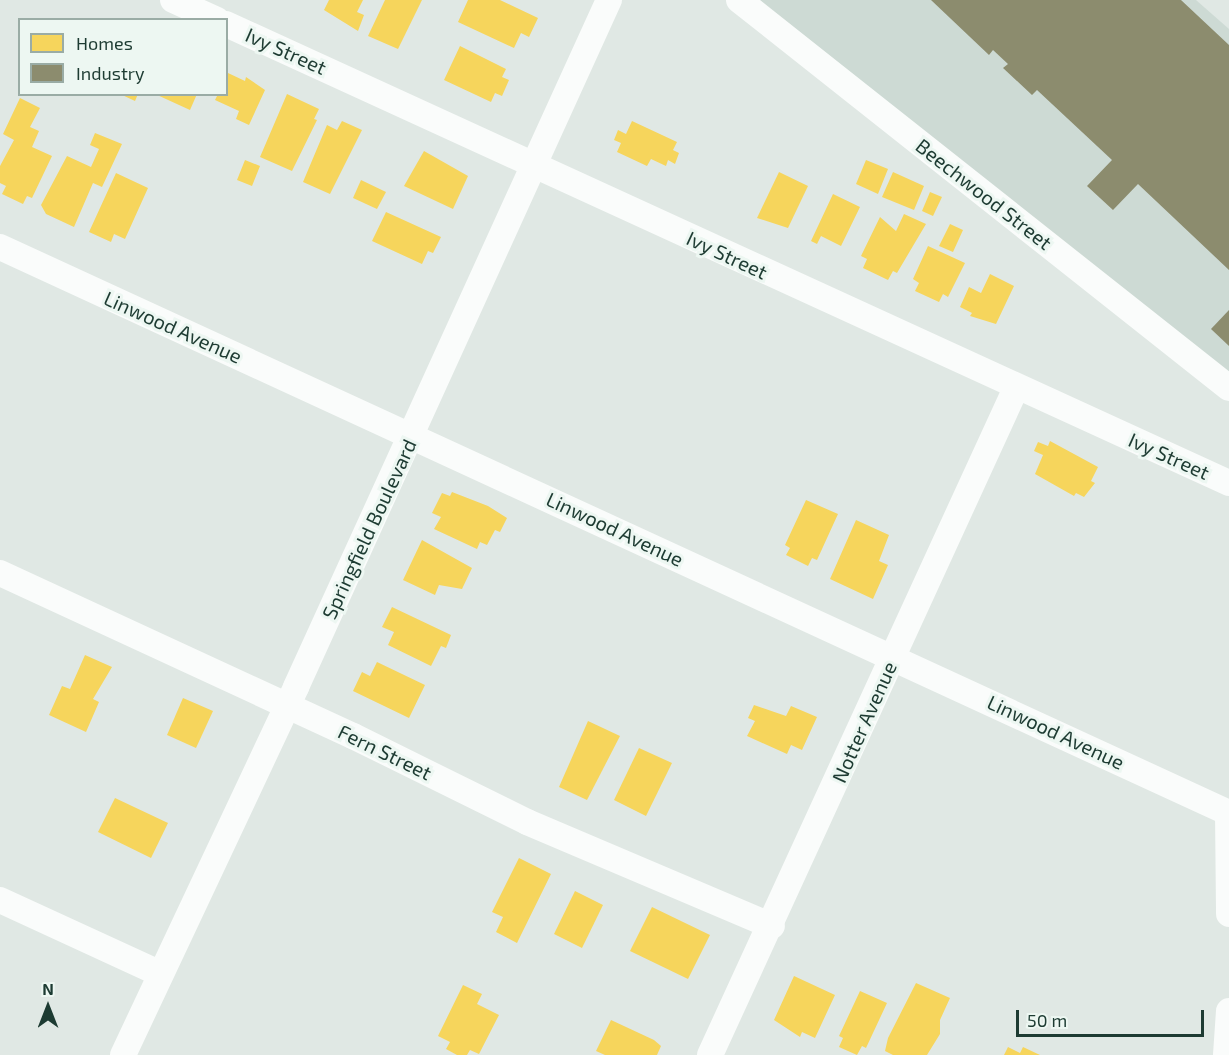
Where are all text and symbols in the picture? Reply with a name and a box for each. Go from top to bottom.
legend [18,18,228,96]
street label: Ivy Street [242,22,330,80]
text: Homes [76,32,133,54]
text: Industry [76,62,145,84]
street label: Beechwood Street [911,133,1057,255]
street label: Ivy Street [683,226,771,284]
street label: Linwood Avenue [100,286,246,368]
street label: Ivy Street [1125,427,1213,485]
street label: Springfield Boulevard [317,435,421,623]
street label: Linwood Avenue [542,487,688,571]
street label: Notter Avenue [826,657,902,787]
street label: Linwood Avenue [983,690,1129,774]
street label: Fern Street [334,719,436,785]
north arrow [18,977,78,1037]
text: N [42,979,54,998]
scale bar [1019,998,1206,1036]
text: 50 m [1027,1009,1067,1031]

